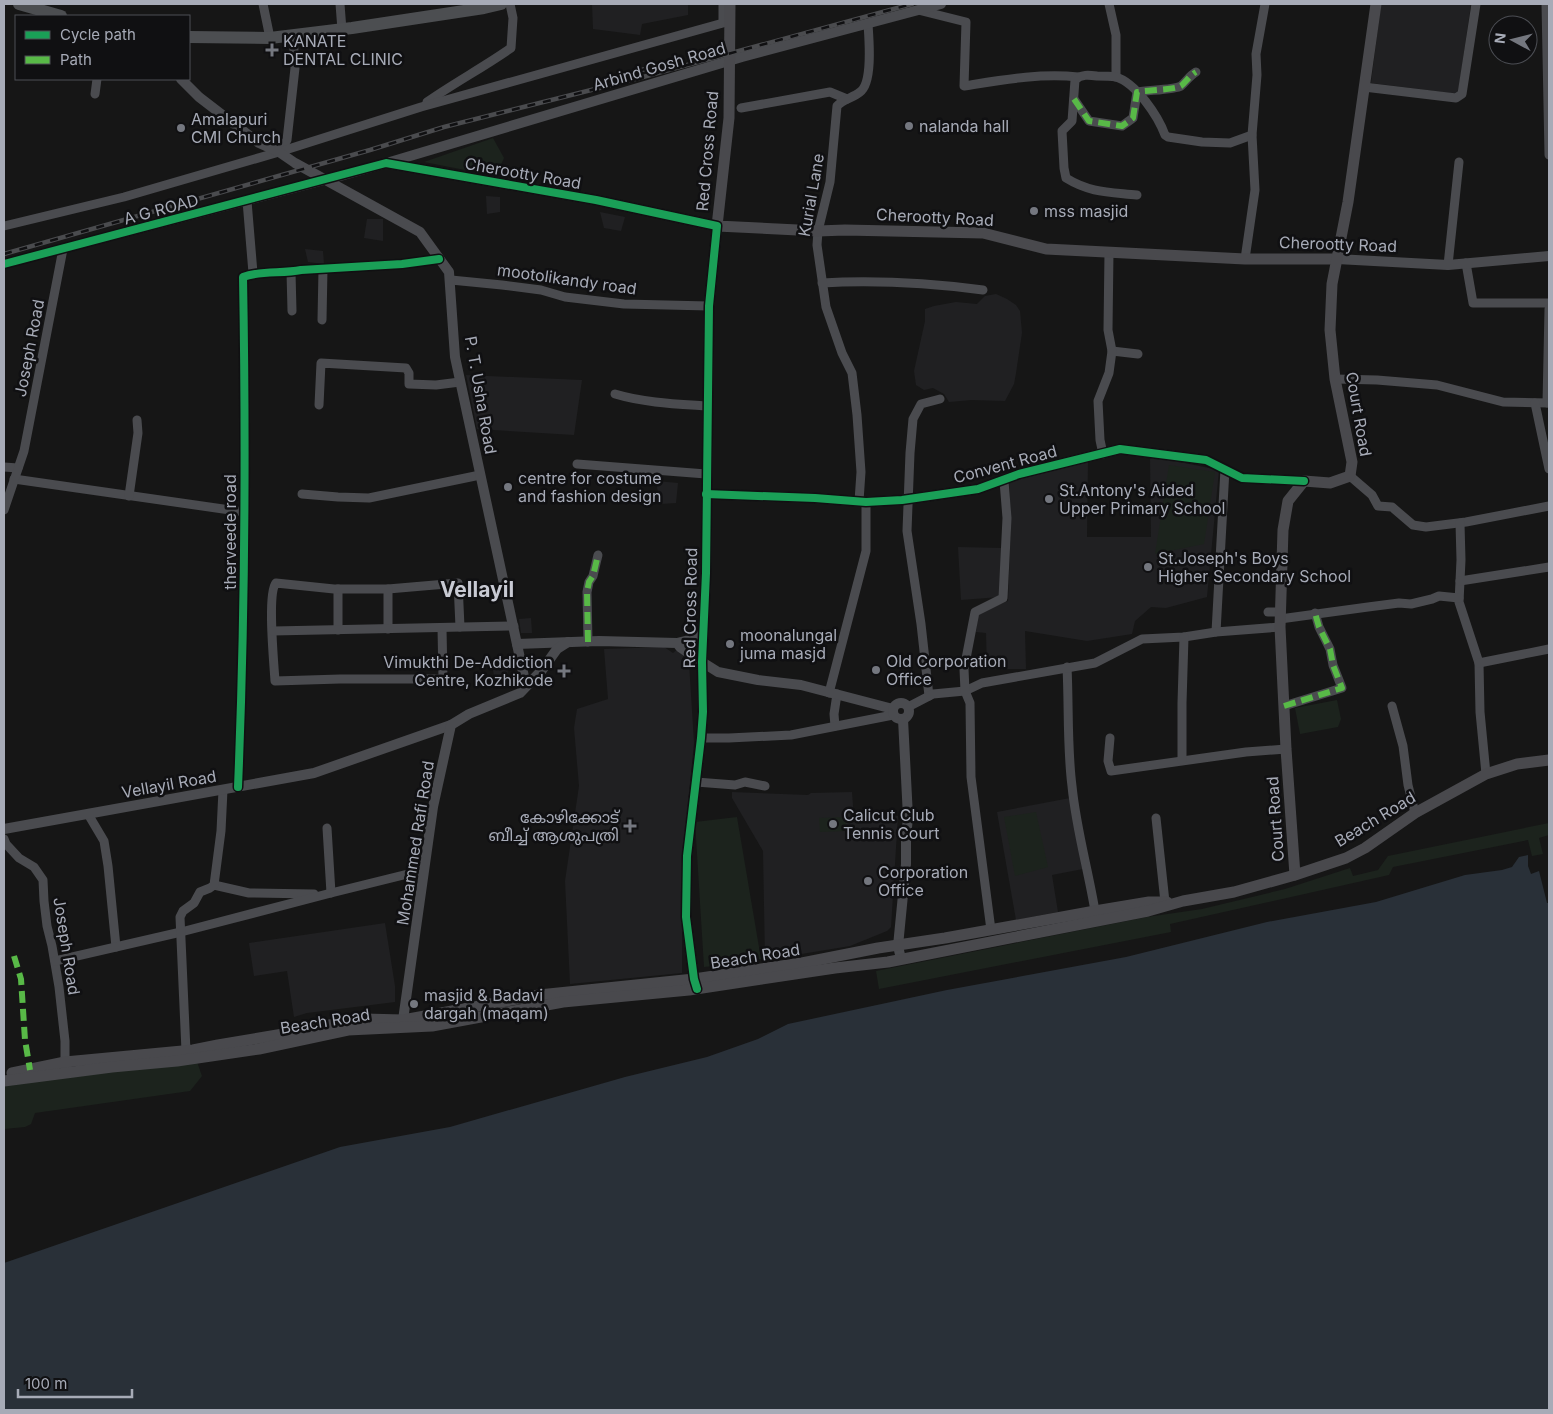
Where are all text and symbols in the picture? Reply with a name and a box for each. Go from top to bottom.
legend [15,15,190,80]
north arrow [1488,15,1538,65]
text: Cycle path [60,25,136,44]
place label: KANATE DENTAL CLINIC [283,31,403,69]
text: N [1491,32,1509,45]
street label: Arbind Gosh Road [590,37,728,95]
marker: KANATE DENTAL CLINIC [265,43,279,57]
text: Path [60,50,92,69]
street label: Red Cross Road [692,90,722,212]
place label: Amalapuri CMI Church [191,109,281,147]
place label: nalanda hall [919,116,1009,136]
marker: nalanda hall [903,120,915,132]
marker: Amalapuri CMI Church [175,122,187,134]
street label: Kurial Lane [794,152,828,238]
street label: Cherootty Road [463,153,583,193]
street label: A G ROAD [121,189,201,229]
place label: mss masjid [1044,201,1128,221]
street label: Cherootty Road [876,204,994,230]
marker: mss masjid [1028,205,1040,217]
street label: Cherootty Road [1279,232,1397,256]
street label: mootolikandy road [496,259,638,299]
street label: Joseph Road [10,298,48,398]
street label: P. T. Usha Road [461,334,501,456]
street label: Court Road [1342,370,1376,458]
street label: Convent Road [951,441,1059,487]
place label: centre for costume and fashion design [518,468,662,506]
street label: therveede road [220,474,240,590]
place label: St.Antony's Aided Upper Primary School [1059,480,1225,518]
marker: centre for costume and fashion design [502,481,514,493]
marker: St.Antony's Aided Upper Primary School [1043,493,1055,505]
street label: Red Cross Road [679,547,701,669]
place label: St.Joseph's Boys Higher Secondary School [1158,548,1351,586]
marker: St.Joseph's Boys Higher Secondary School [1142,561,1154,573]
district label: Vellayil [440,577,514,602]
place label: moonalungal juma masjd [739,625,837,663]
marker: moonalungal juma masjd [724,638,736,650]
place label: Old Corporation Office [886,651,1007,689]
place label: Vimukthi De-Addiction Centre, Kozhikode [383,652,553,690]
marker: Vimukthi De-Addiction Centre, Kozhikode [557,664,571,678]
marker: Old Corporation Office [870,664,882,676]
street label: Mohammed Rafi Road [392,759,438,927]
street label: Vellayil Road [120,766,218,802]
street label: Court Road [1262,776,1288,862]
street label: Beach Road [1331,787,1419,851]
place label: Calicut Club Tennis Court [843,805,939,843]
place label: കോഴിക്കോട് ബീച്ച് ആശുപത്രി [489,807,621,846]
marker: Calicut Club Tennis Court [827,818,839,830]
marker: കോഴിക്കോട് ബീച്ച് ആശുപത്രി [623,819,637,833]
place label: Corporation Office [878,862,968,900]
marker: Corporation Office [862,875,874,887]
street label: Joseph Road [49,896,85,996]
street label: Beach Road [709,939,801,973]
place label: masjid & Badavi dargah (maqam) [424,985,549,1023]
marker: masjid & Badavi dargah (maqam) [408,998,420,1010]
street label: Beach Road [279,1004,371,1038]
scale bar [18,1366,131,1398]
text: 100 m [25,1374,67,1393]

